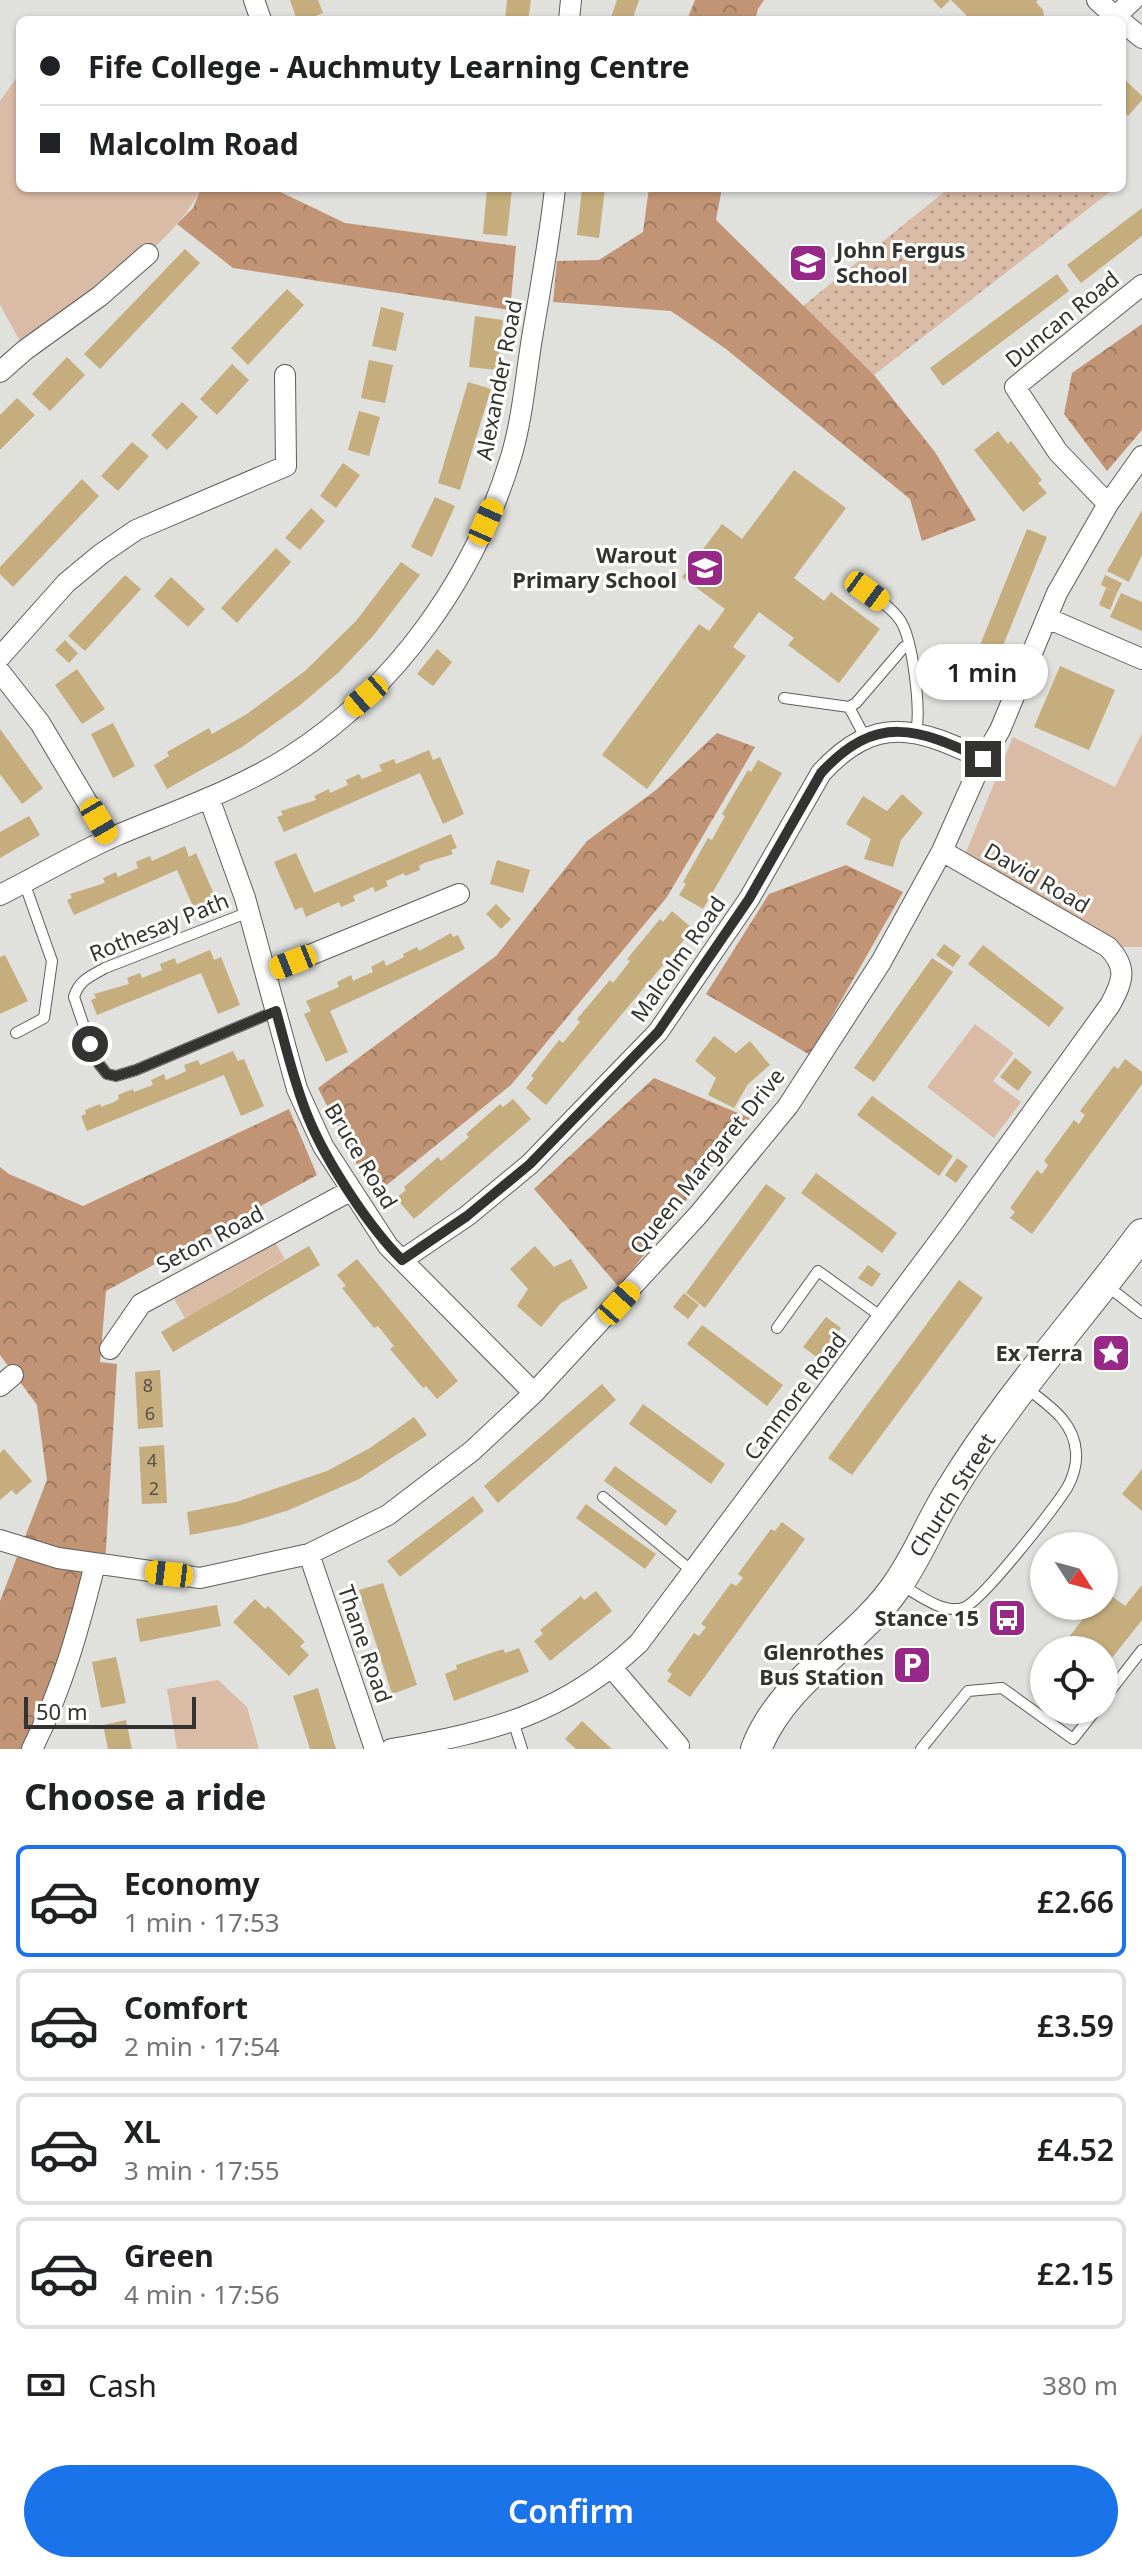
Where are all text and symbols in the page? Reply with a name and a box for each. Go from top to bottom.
text: Fife College - Auchmuty Learning Centre [88,46,690,87]
text: Malcolm Road [88,123,299,164]
place label: John Fergus School [834,234,965,289]
school or university icon: John Fergus School [787,242,829,284]
street label: Duncan Road [998,263,1125,373]
street label: Alexander Road [468,297,528,463]
car [465,495,507,549]
place label: Warout Primary School [512,539,677,594]
school or university icon: Warout Primary School [684,547,726,589]
car [841,567,893,615]
callout: 1 min [917,643,1049,699]
text: 1 min [947,654,1017,690]
car [340,671,392,721]
route end [965,741,1001,777]
car [77,794,121,848]
street label: David Road [979,835,1096,919]
street label: Rothesay Path [84,884,233,968]
street label: Malcolm Road [623,890,732,1027]
car [266,942,320,982]
route start [72,1026,108,1062]
street label: Queen Margaret Drive [622,1061,791,1260]
street label: Bruce Road [318,1097,405,1214]
street label: Seton Road [150,1197,269,1279]
car [594,1277,644,1329]
street label: Canmore Road [736,1325,852,1466]
place icon: Ex Terra [1090,1332,1132,1374]
place label: Ex Terra [996,1337,1083,1367]
house number: 8 [143,1373,153,1397]
house number: 6 [145,1401,155,1425]
street label: Church Street [901,1427,1001,1562]
house number: 4 [147,1448,157,1472]
house number: 2 [149,1476,159,1500]
north arrow [1030,1532,1118,1620]
map controls [1030,1532,1118,1724]
car [144,1559,194,1589]
street label: Thane Road [332,1581,400,1707]
bus stop icon: Stance 15 [986,1597,1028,1639]
place label: Stance 15 [874,1602,979,1632]
place label: Glenrothes Bus Station [759,1636,884,1691]
button: locate [1030,1636,1118,1724]
parking icon: Glenrothes Bus Station [891,1644,933,1686]
scale bar [24,1693,196,1729]
text: 50 m [36,1696,87,1726]
text: Choose a ride [24,1772,266,1821]
text: Economy [124,1863,260,1904]
icon: car [28,1865,100,1937]
text: £2.66 [1037,1881,1114,1922]
text: 1 min · 17:53 [124,1904,280,1940]
text: Comfort [124,1987,248,2028]
icon: car [28,1989,100,2061]
text: £3.59 [1037,2005,1114,2046]
text: 2 min · 17:54 [124,2028,280,2064]
text: XL [124,2111,161,2152]
icon: car [28,2113,100,2185]
text: £4.52 [1037,2129,1114,2170]
text: 3 min · 17:55 [124,2152,280,2188]
text: Green [124,2235,214,2276]
icon: car [28,2237,100,2309]
text: £2.15 [1037,2253,1114,2294]
text: 4 min · 17:56 [124,2276,280,2312]
icon: cash [24,2363,68,2407]
text: Cash [88,2365,157,2406]
text: 380 m [1042,2367,1118,2403]
button: Confirm [24,2465,1118,2557]

